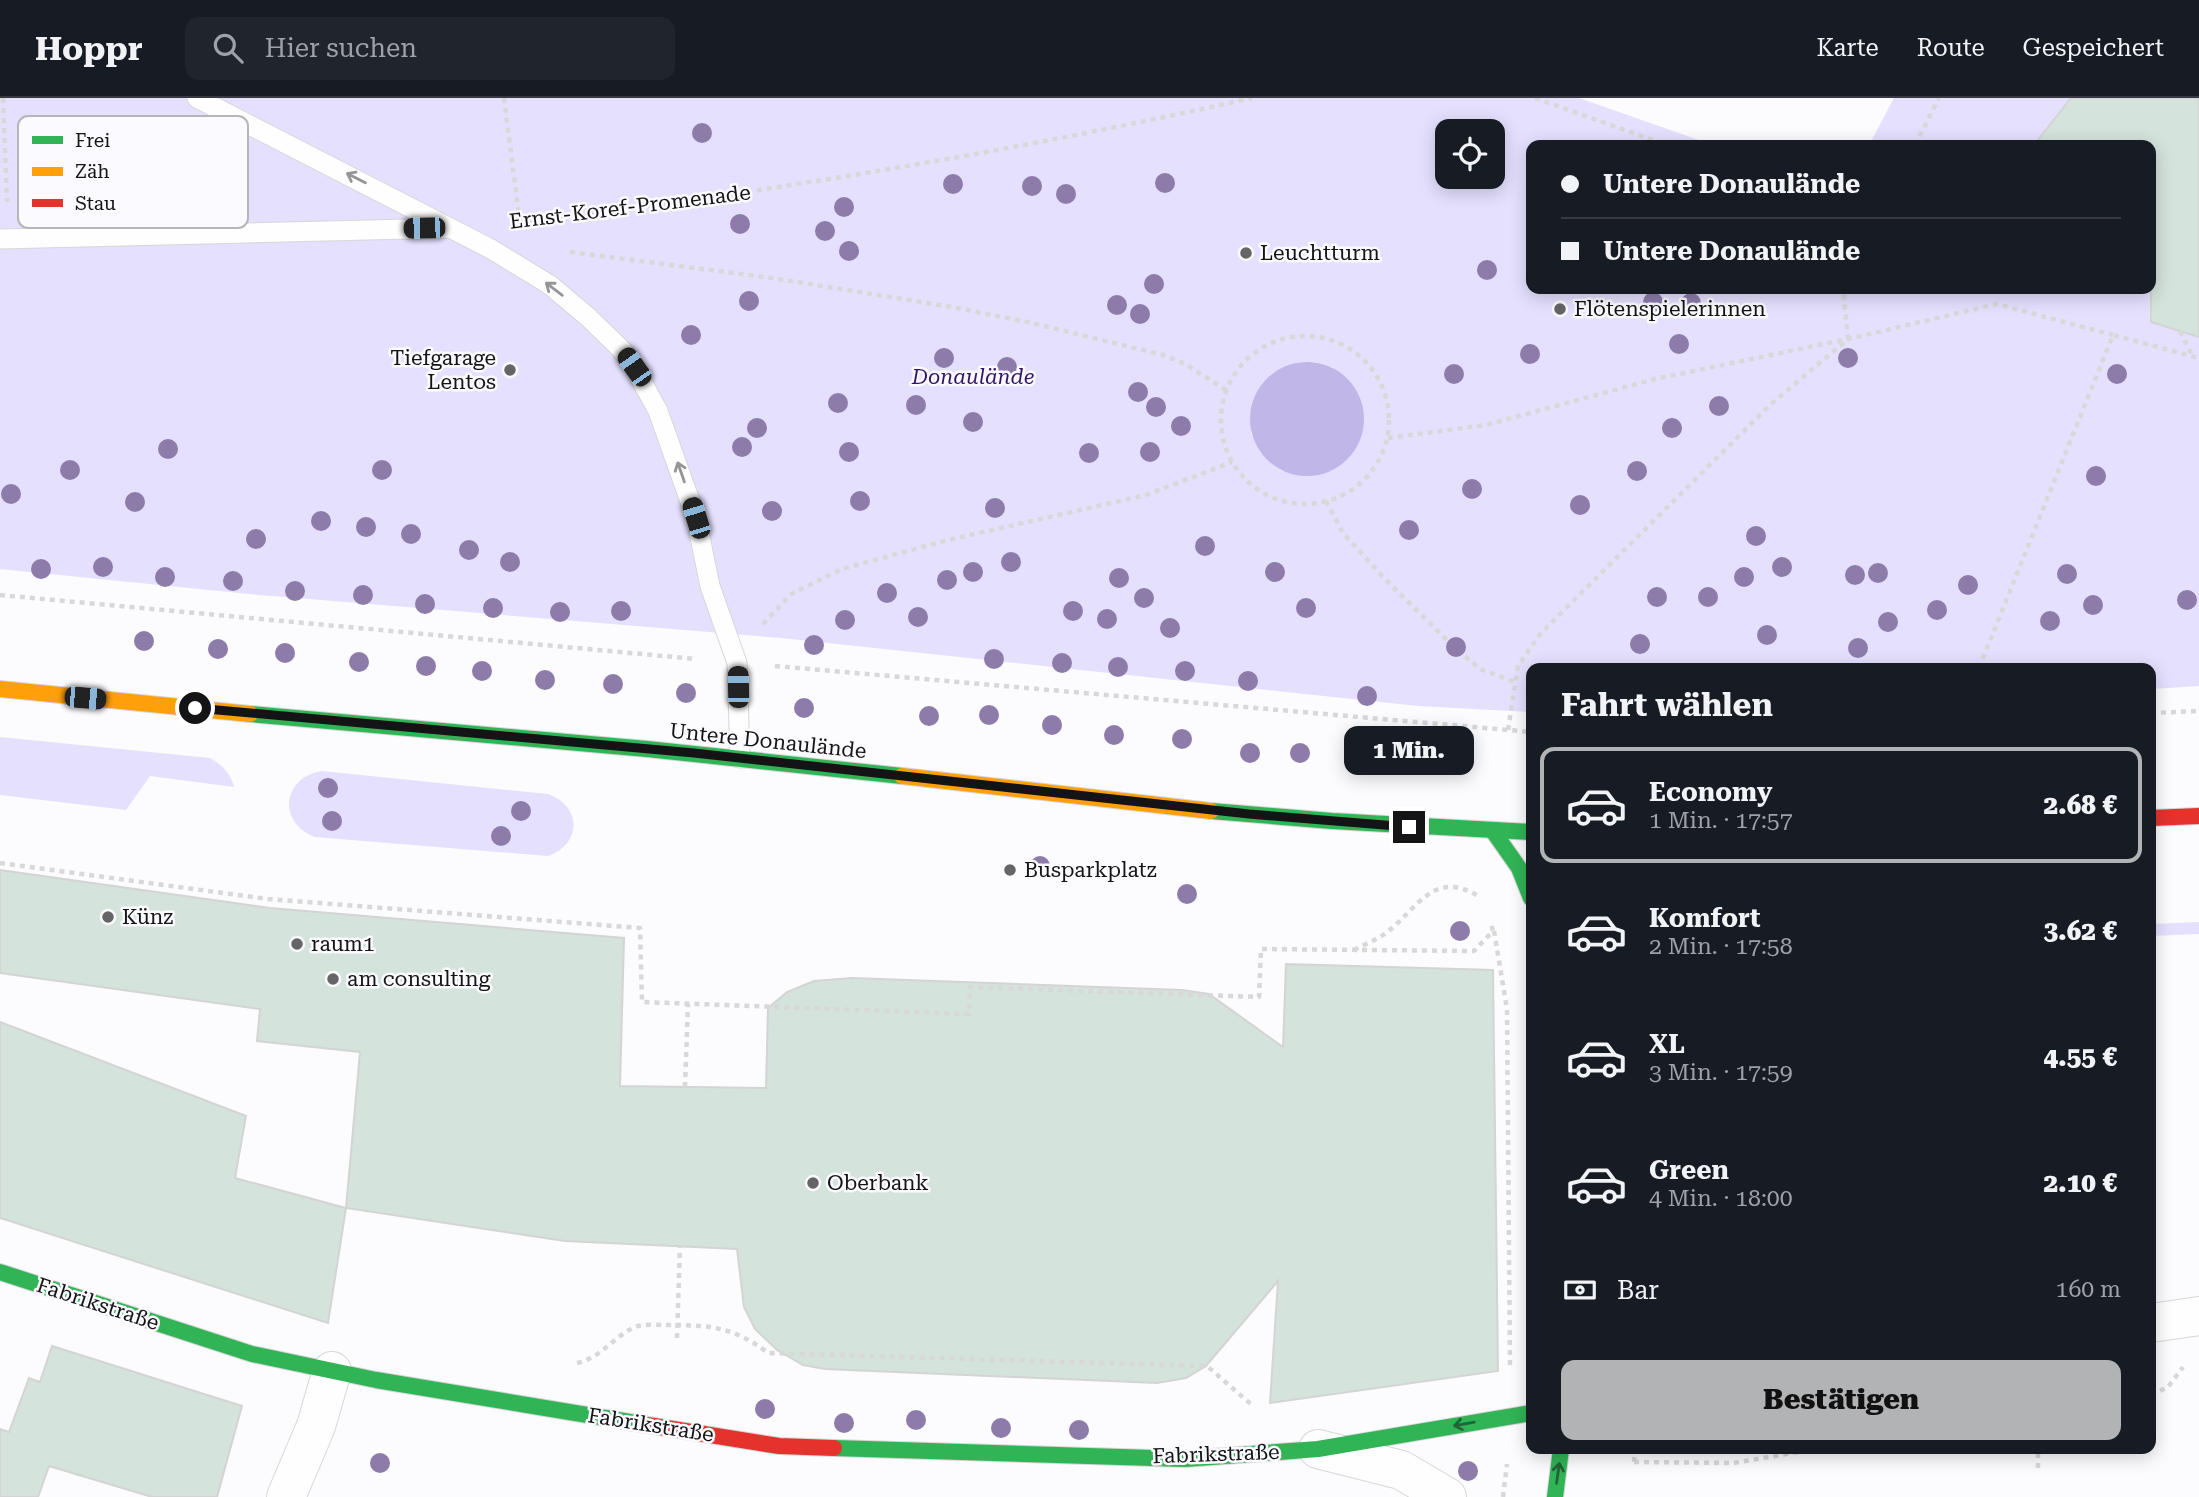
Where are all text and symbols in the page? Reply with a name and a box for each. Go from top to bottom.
search box [185,17,675,80]
text: Hoppr [35,29,143,68]
icon: search [209,29,247,67]
text: Hier suchen [265,33,417,63]
text: Karte [1816,34,1879,62]
text: Route [1917,34,1985,62]
text: Gespeichert [2023,34,2164,62]
legend [18,116,248,228]
map controls [1435,119,1505,189]
button: locate [1435,119,1505,189]
text: Frei [75,129,110,152]
text: Zäh [75,160,110,183]
text: Untere Donaulände [1603,169,1860,199]
one-way arrow [346,170,367,184]
street label: Ernst-Koref-Promenade [508,180,752,234]
text: Stau [75,192,116,215]
car [403,217,446,239]
text: Untere Donaulände [1603,236,1860,266]
place label: Leuchtturm [1260,241,1380,265]
marker: Leuchtturm [1238,245,1254,261]
one-way arrow [546,282,564,297]
place label: Flötenspielerinnen [1574,297,1766,321]
marker: Flötenspielerinnen [1552,301,1568,317]
car [614,344,655,390]
place label: Tiefgarage Lentos [390,346,496,394]
marker: Tiefgarage Lentos [502,362,518,378]
park label: Donaulände [911,365,1034,389]
one-way arrow [674,462,686,484]
car [680,495,713,541]
car [728,666,749,708]
car [64,686,107,710]
text: Fahrt wählen [1561,686,1773,724]
route start [179,692,211,724]
street label: Untere Donaulände [668,719,868,763]
callout: 1 Min. [1344,726,1474,774]
text: 1 Min. [1373,737,1445,764]
icon: car [1565,774,1628,837]
text: Economy [1649,777,1772,807]
text: 2.68 € [2044,790,2117,820]
text: 1 Min. · 17:57 [1649,807,1793,834]
route end [1393,811,1425,843]
place label: Busparkplatz [1024,858,1157,882]
marker: Busparkplatz [1002,862,1018,878]
icon: car [1565,900,1628,963]
text: Komfort [1649,903,1761,933]
place label: Künz [122,905,173,929]
marker: Künz [100,909,116,925]
text: 3.62 € [2044,916,2117,946]
place label: raum1 [311,932,375,956]
text: 2 Min. · 17:58 [1649,933,1793,960]
marker: raum1 [289,936,305,952]
place label: am consulting [347,967,491,991]
marker: am consulting [325,971,341,987]
icon: car [1565,1026,1628,1089]
text: XL [1649,1029,1685,1059]
text: 4.55 € [2044,1042,2117,1072]
text: 3 Min. · 17:59 [1649,1059,1793,1086]
icon: car [1565,1152,1628,1215]
text: Green [1649,1155,1729,1185]
text: 2.10 € [2044,1168,2117,1198]
place label: Oberbank [827,1171,929,1195]
marker: Oberbank [805,1175,821,1191]
text: 4 Min. · 18:00 [1649,1185,1793,1212]
icon: cash [1561,1271,1599,1309]
street label: Fabrikstraße [34,1273,162,1335]
text: Bar [1617,1275,1659,1305]
text: 160 m [2056,1276,2121,1303]
button: Bestätigen [1561,1360,2121,1440]
street label: Fabrikstraße [586,1403,716,1447]
one-way arrow [1453,1418,1476,1431]
street label: Fabrikstraße [1152,1440,1280,1468]
one-way arrow [1552,1462,1565,1485]

